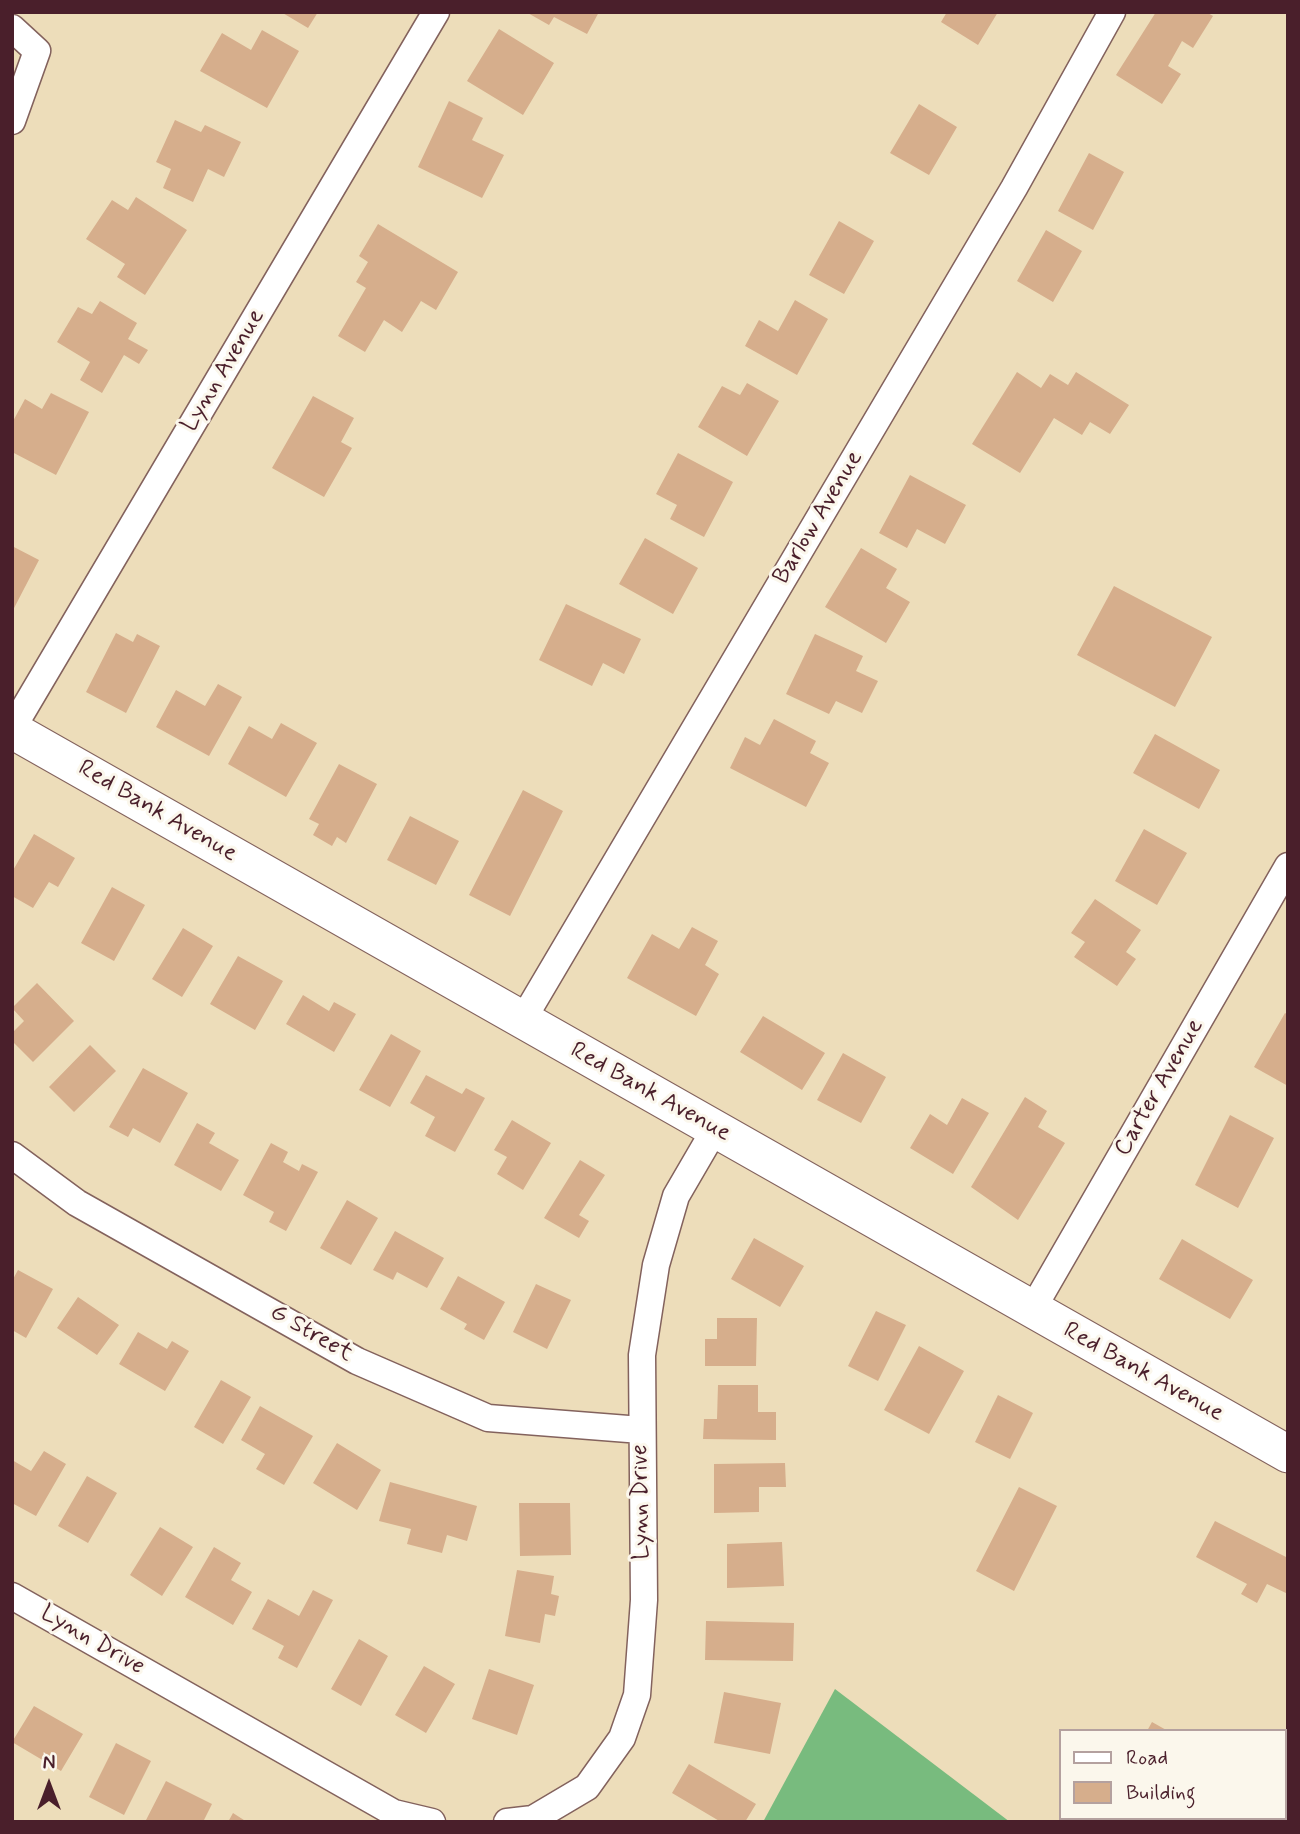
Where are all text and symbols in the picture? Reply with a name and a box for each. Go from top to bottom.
street label: Lynn Avenue [176,304,272,438]
street label: Barlow Avenue [768,446,870,590]
street label: Red Bank Avenue [72,755,242,869]
street label: Carter Avenue [1109,1014,1211,1162]
street label: Red Bank Avenue [565,1037,735,1149]
street label: G Street [264,1299,358,1369]
street label: Red Bank Avenue [1058,1317,1228,1429]
street label: Lynn Drive [627,1444,657,1560]
street label: Lynn Drive [35,1600,149,1682]
legend [1058,1729,1286,1820]
text: Road [1126,1744,1168,1772]
north arrow [14,1750,84,1820]
text: N [43,1751,55,1776]
text: Building [1126,1779,1196,1807]

